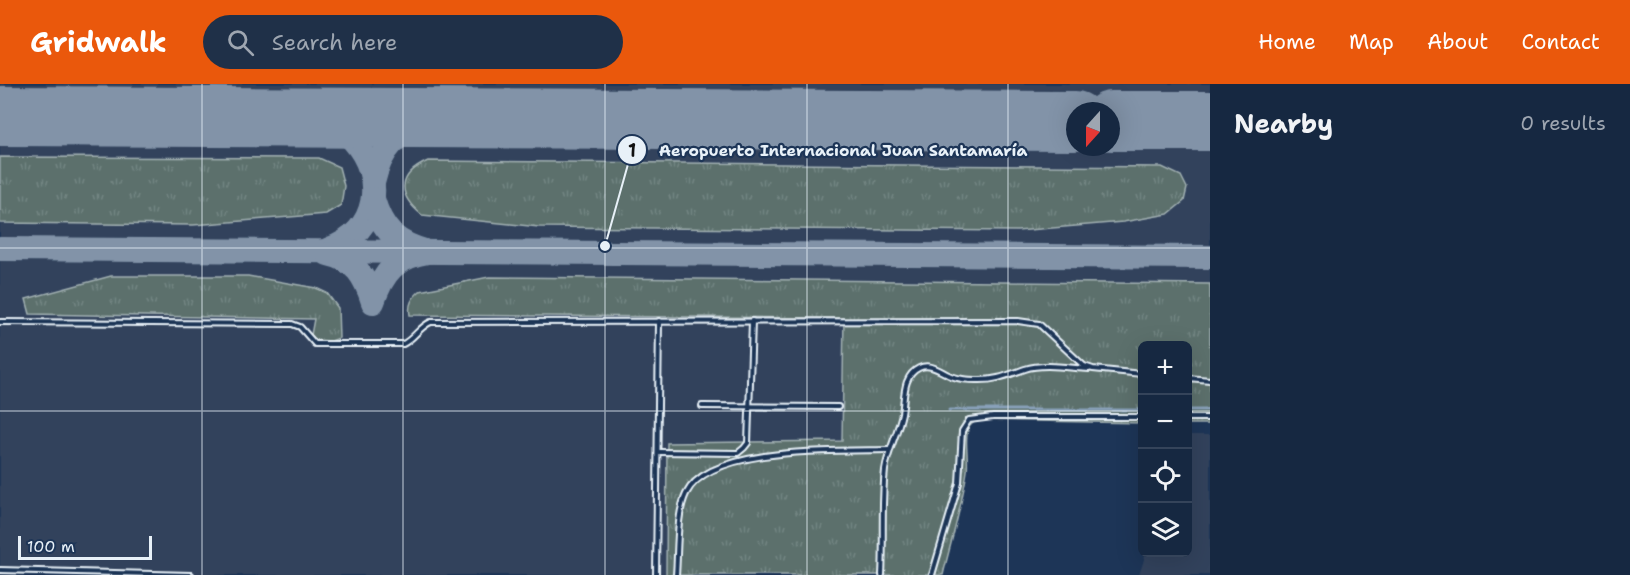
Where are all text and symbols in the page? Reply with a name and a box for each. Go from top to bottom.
search box [203,15,623,69]
text: Gridwalk [30,23,167,61]
icon: search [224,26,257,59]
text: Search here [272,28,398,57]
text: Home [1258,28,1316,56]
text: Map [1349,28,1394,56]
text: About [1427,28,1488,56]
text: Contact [1521,28,1600,56]
north arrow [1066,102,1120,156]
text: Nearby [1234,106,1333,141]
text: 0 results [1520,110,1606,136]
callout: Aeropuerto Internacional Juan Santamaría [617,133,1039,167]
text: 1 [628,139,636,163]
text: Aeropuerto Internacional Juan Santamaría [659,140,1027,161]
map controls [1138,341,1192,557]
button: + [1138,341,1192,395]
button: − [1138,395,1192,449]
button: locate [1138,449,1192,503]
button: layers [1138,503,1192,557]
scale bar [18,533,152,560]
text: 100 m [27,536,75,557]

